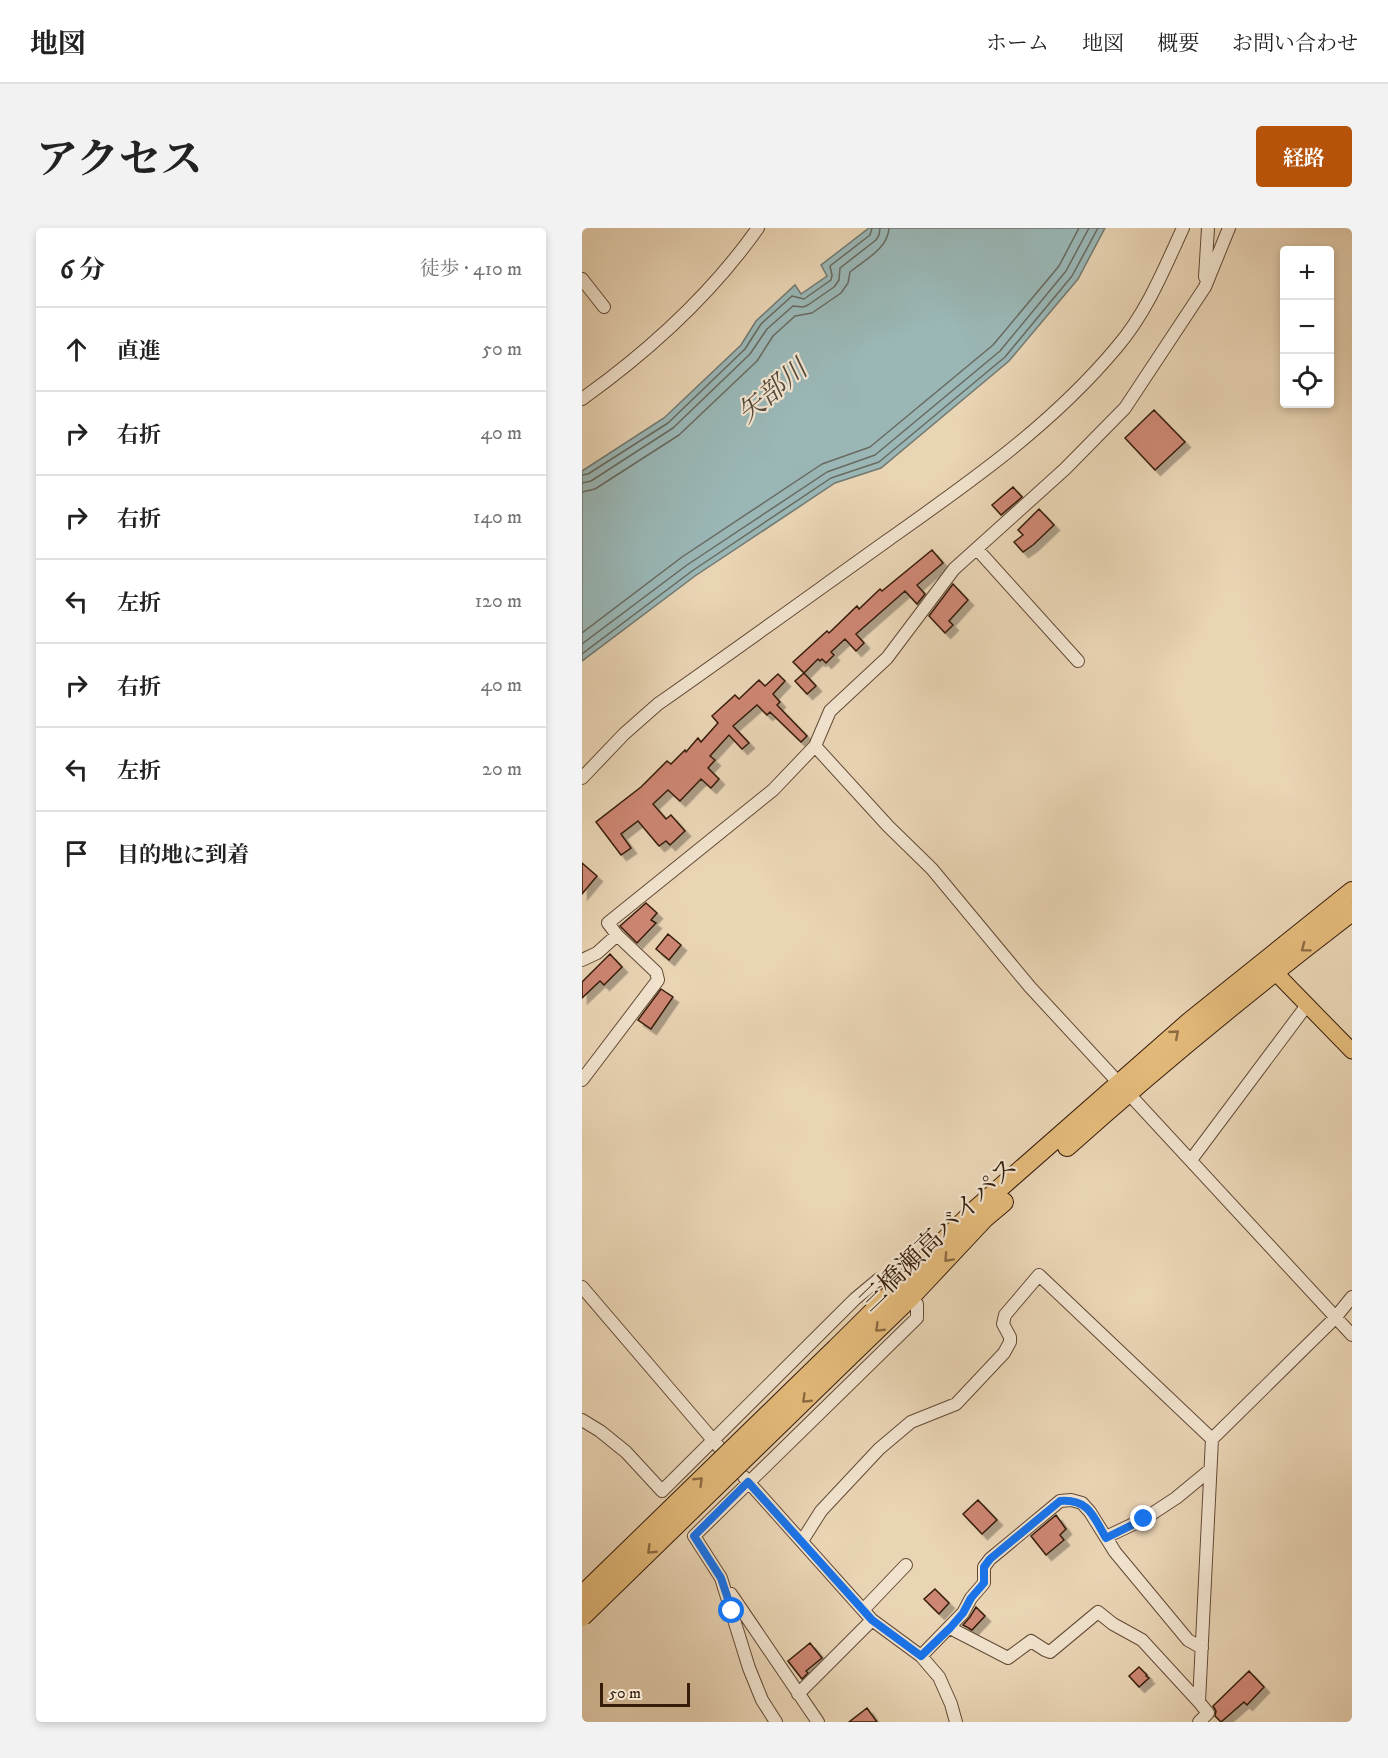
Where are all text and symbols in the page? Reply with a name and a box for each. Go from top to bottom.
text: 地図 [30,27,86,62]
text: ホーム [986,31,1049,57]
text: 地図 [1082,31,1124,57]
text: 概要 [1157,31,1199,57]
text: お問い合わせ [1232,31,1358,57]
button: 経路 [1256,126,1352,187]
text: アクセス [36,135,203,187]
map controls [1280,246,1334,408]
button: + [1280,246,1334,300]
text: 6 分 [60,254,105,287]
text: 徒歩 · 410 m [420,257,522,282]
button: − [1280,300,1334,354]
icon: ahead [60,333,93,366]
text: 50 m [482,337,522,362]
text: 直進 [117,338,161,365]
water label: 矢部川 [731,351,817,431]
button: locate [1280,354,1334,408]
icon: right [60,417,93,450]
text: 40 m [480,421,522,446]
text: 右折 [117,422,161,449]
icon: right [60,501,93,534]
text: 140 m [473,505,522,530]
text: 右折 [117,506,161,533]
icon: left [60,585,93,618]
text: 120 m [475,589,522,614]
text: 左折 [117,590,161,617]
icon: right [60,669,93,702]
text: 40 m [480,673,522,698]
text: 右折 [117,674,161,701]
icon: left [60,753,93,786]
text: 20 m [482,757,522,782]
text: 左折 [117,758,161,785]
icon: arrive [60,837,93,870]
text: 目的地に到着 [117,842,249,869]
one-way arrow [1301,940,1312,951]
one-way arrow [1168,1030,1178,1041]
street label: 三橋瀬高バイパス [853,1151,1025,1319]
one-way arrow [944,1251,955,1262]
one-way arrow [876,1321,886,1332]
one-way arrow [803,1392,813,1403]
one-way arrow [692,1478,703,1489]
route end [1130,1505,1156,1531]
one-way arrow [648,1542,659,1553]
route start [718,1597,744,1623]
scale bar [600,1680,690,1708]
text: 50 m [609,1683,641,1703]

